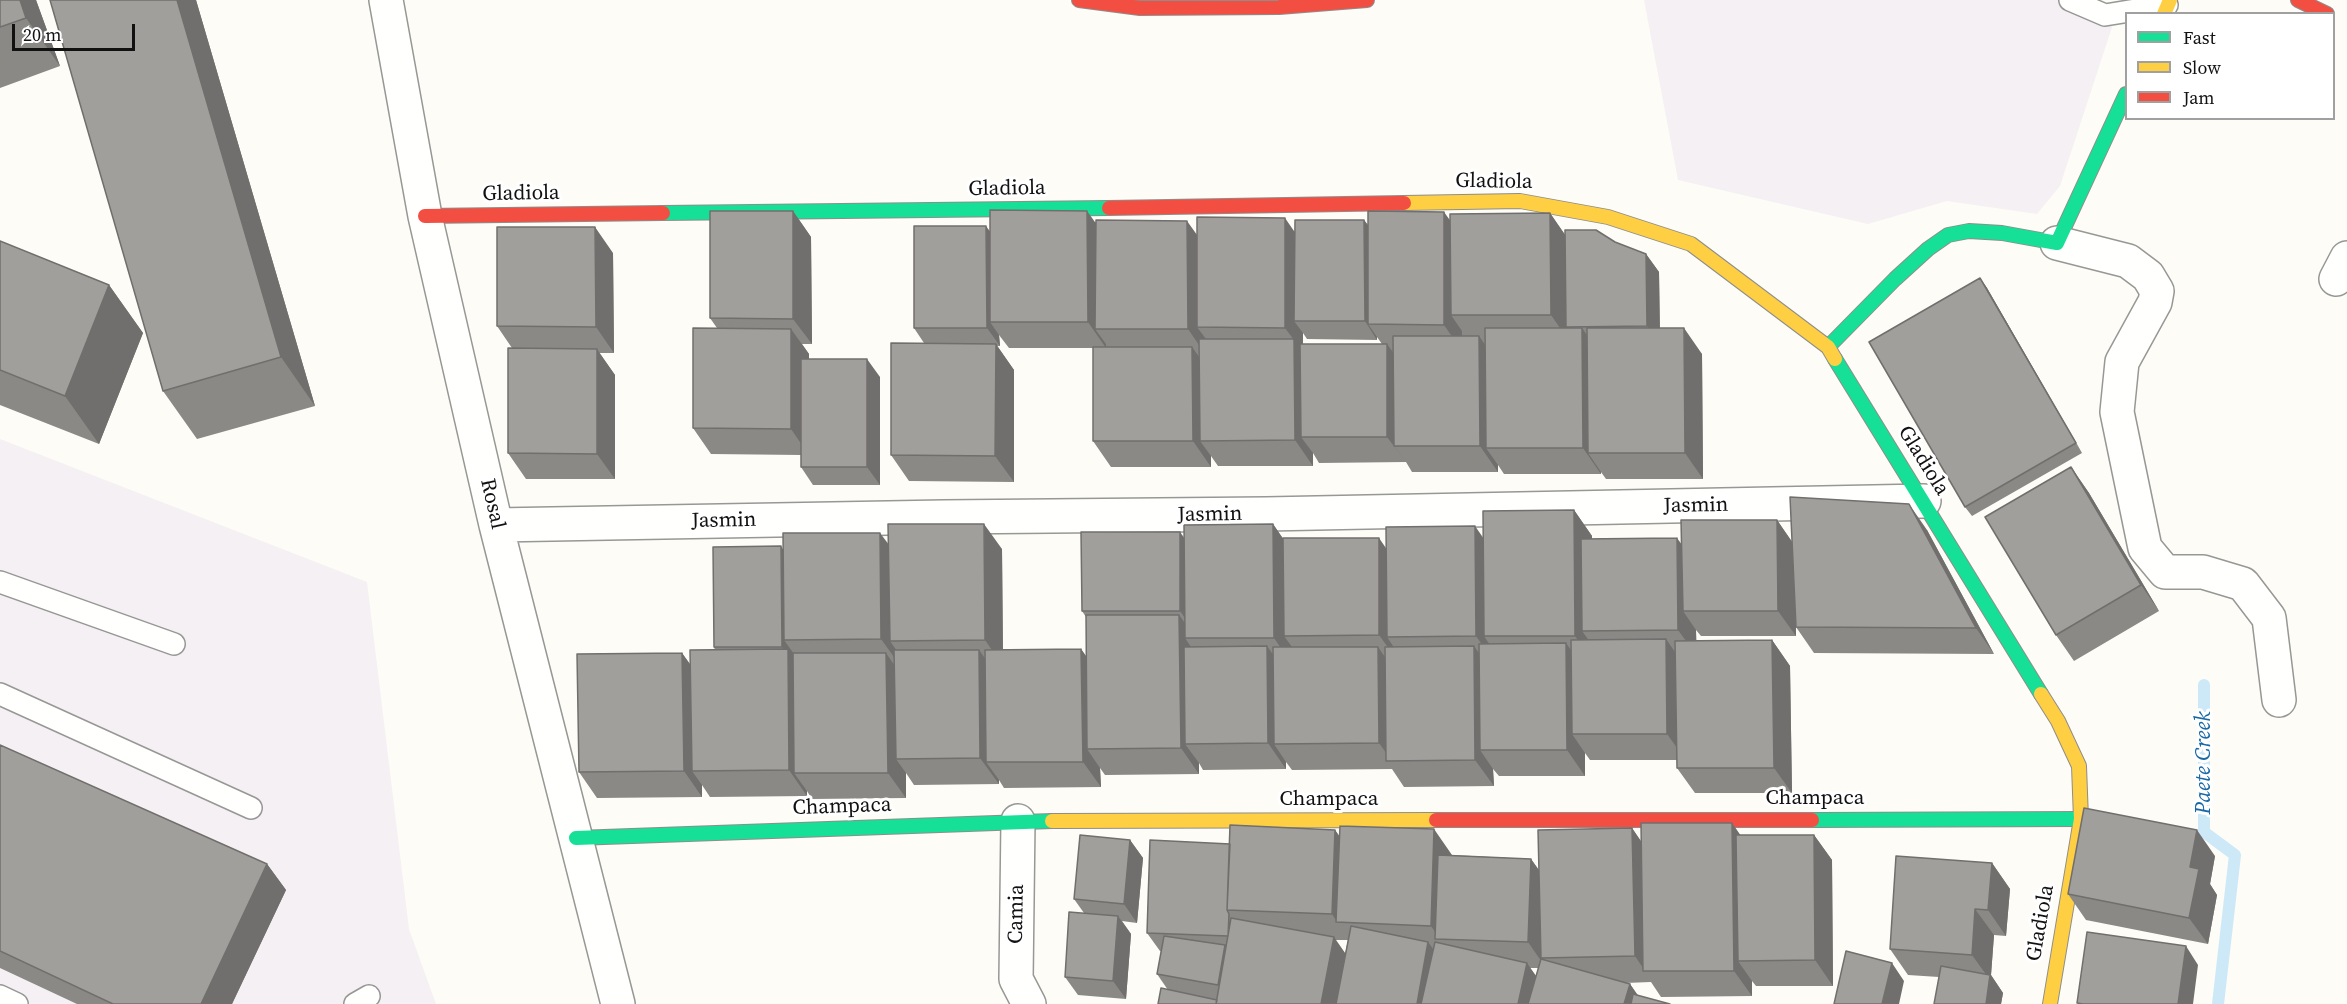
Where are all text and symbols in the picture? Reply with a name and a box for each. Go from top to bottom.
scale bar [15,12,138,50]
legend [2125,12,2335,120]
text: 20 m [23,22,61,47]
text: Fast [2183,25,2216,50]
text: Slow [2183,55,2221,80]
text: Jam [2183,85,2215,110]
street label: Gladiola [1455,169,1533,195]
street label: Gladiola [968,176,1046,202]
street label: Gladiola [482,181,560,207]
street label: Gladiola [1892,422,1954,500]
street label: Rosal [474,476,510,532]
street label: Jasmin [1663,493,1729,519]
street label: Jasmin [1177,502,1243,528]
street label: Jasmin [691,508,757,534]
water label: Paete Creek [2191,711,2217,815]
street label: Champaca [1766,786,1864,812]
street label: Champaca [1280,787,1378,813]
street label: Champaca [792,793,892,821]
street label: Gladiola [2022,883,2060,963]
street label: Camia [1004,884,1030,944]

